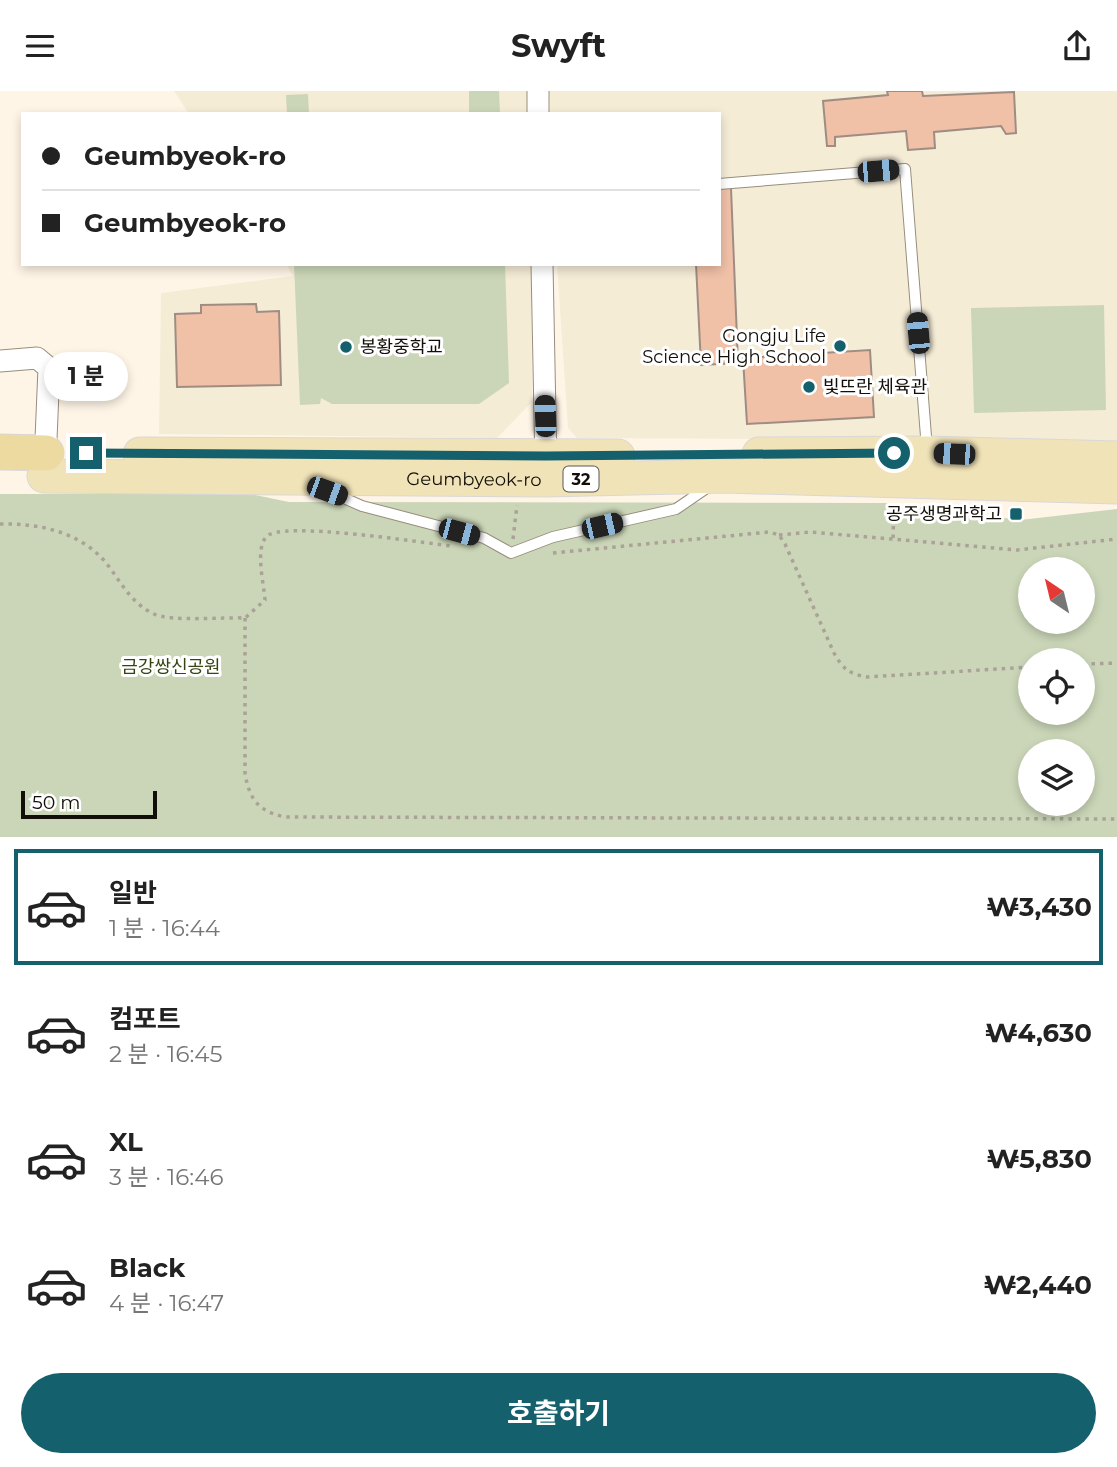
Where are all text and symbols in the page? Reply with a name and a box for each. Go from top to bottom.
text: Swyft [511,26,606,65]
icon: menu [21,27,59,65]
icon: share [1058,27,1096,65]
text: Geumbyeok-ro [84,140,286,172]
car [857,159,900,183]
text: Geumbyeok-ro [84,207,286,239]
car [906,311,931,355]
place label: Gongju Life Science High School [642,325,826,368]
place label: 봉황중학교 [360,336,443,358]
marker: Gongju Life Science High School [832,338,848,354]
marker: 봉황중학교 [338,339,354,355]
callout: 1 분 [44,351,128,401]
text: 1 분 [68,362,104,390]
place label: 빛뜨란 체육관 [823,376,928,398]
marker: 빛뜨란 체육관 [801,379,817,395]
car [534,395,557,437]
route end [70,437,102,469]
route start [878,437,910,469]
car [933,443,976,465]
road number: 32 [564,467,598,491]
street label: Geumbyeok-ro [406,468,542,491]
car [304,474,351,508]
place label: 공주생명과학고 [886,503,1002,525]
marker: 공주생명과학고 [1008,506,1024,522]
car [580,511,625,541]
car [436,516,483,548]
north arrow [1018,557,1096,633]
map controls [1018,557,1095,816]
button: locate [1018,648,1095,725]
park label: 금강쌍신공원 [121,656,221,678]
button: layers [1018,739,1095,816]
scale bar [21,788,158,820]
text: 50 m [32,791,80,814]
icon: car [25,876,88,939]
text: 일반 [109,877,157,909]
text: ₩3,430 [987,891,1092,923]
text: 1 분 · 16:44 [109,914,220,942]
icon: car [25,1002,88,1065]
text: 컴포트 [109,1003,181,1035]
text: ₩4,630 [985,1017,1092,1049]
text: 2 분 · 16:45 [109,1040,222,1068]
text: XL [109,1126,143,1158]
icon: car [25,1128,88,1191]
text: ₩5,830 [987,1143,1092,1175]
text: 3 분 · 16:46 [109,1163,223,1191]
text: Black [109,1252,185,1284]
icon: car [25,1254,88,1317]
text: ₩2,440 [984,1269,1092,1301]
text: 4 분 · 16:47 [109,1289,224,1317]
button: 호출하기 [21,1373,1096,1453]

